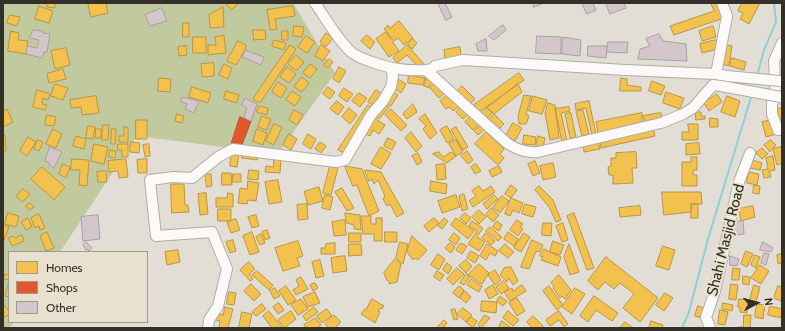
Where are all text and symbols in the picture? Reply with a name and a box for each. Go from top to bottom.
street label: Shahi Masjid Road [703,182,749,298]
legend [8,251,148,323]
text: Homes [46,260,83,275]
text: Shops [46,280,78,295]
north arrow [737,283,777,323]
text: N [762,297,776,306]
text: Other [46,300,76,315]

